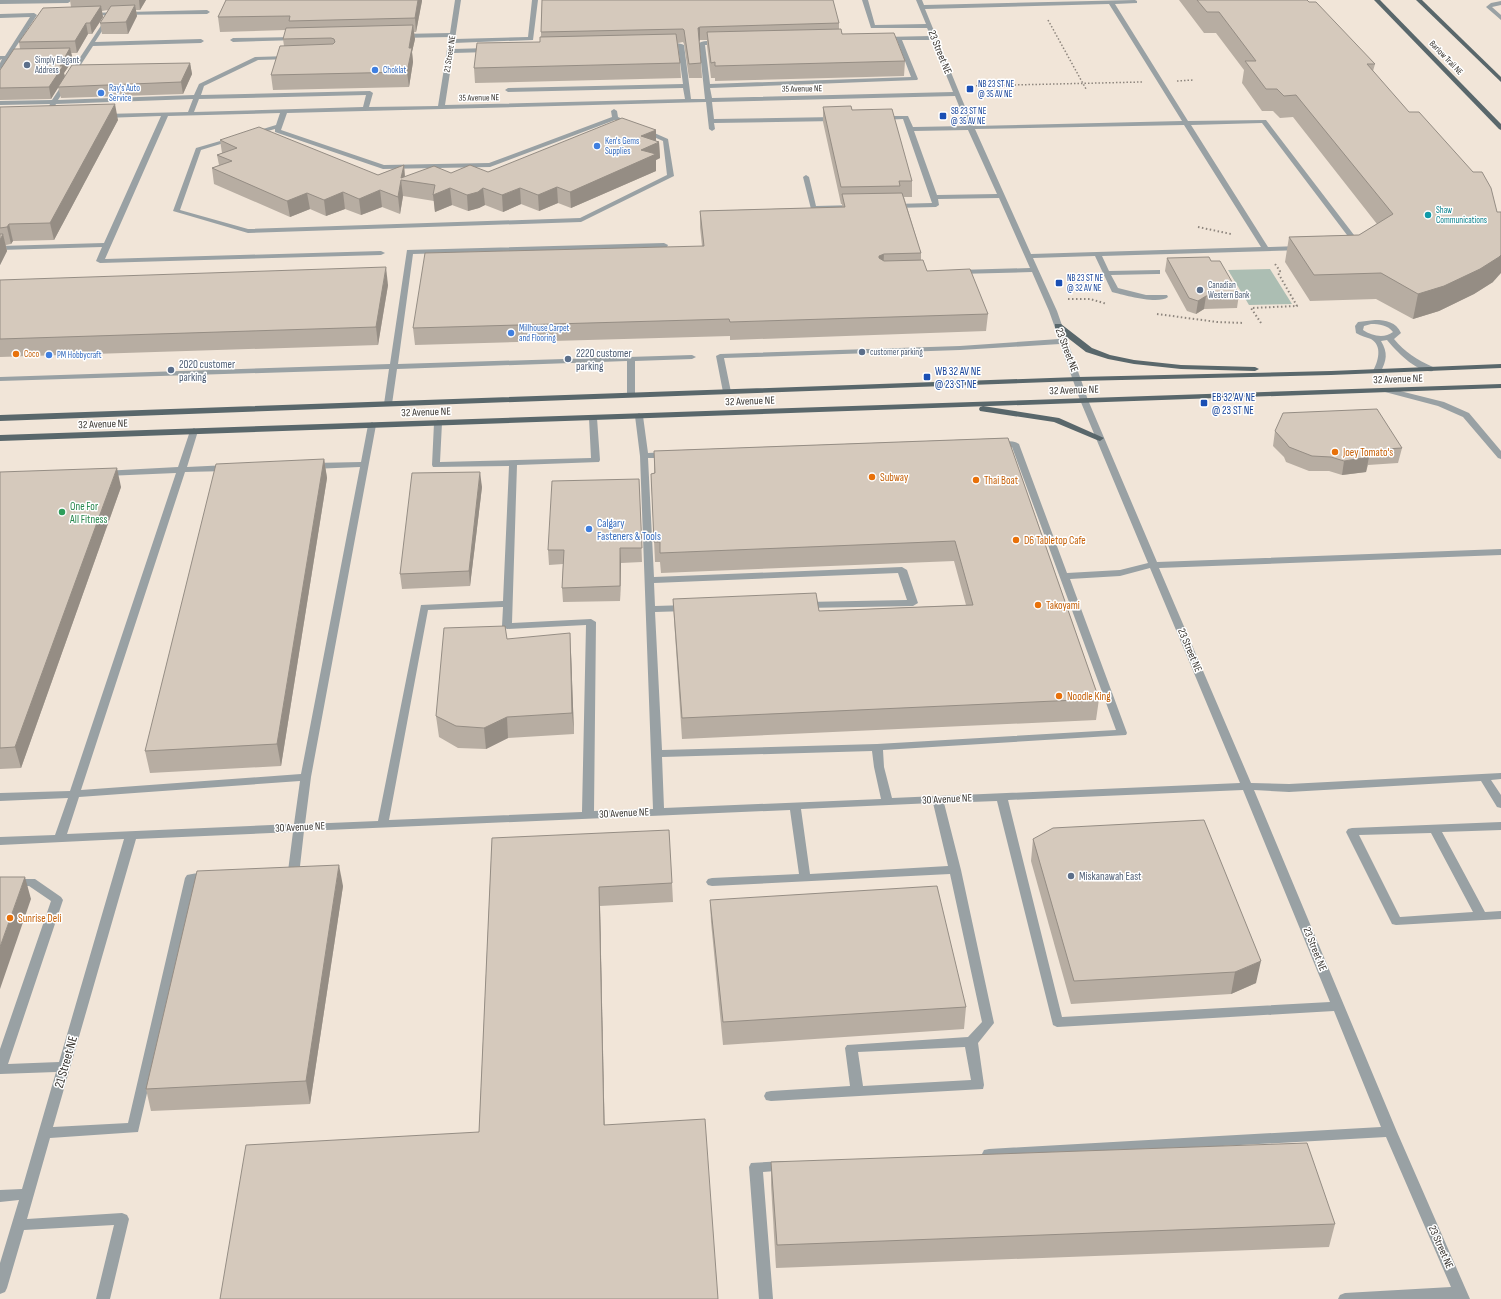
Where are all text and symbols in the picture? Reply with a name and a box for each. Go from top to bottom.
street label: 23 Street NE [925,28,955,76]
street label: 21 Street NE [442,35,458,73]
street label: Barlow Trail NE [1427,38,1465,78]
place label: Simply Elegant Address [34,55,79,76]
marker: Simply Elegant Address [22,60,32,70]
marker: Choklat [370,65,380,75]
place label: Choklat [383,65,407,76]
place label: NB 23 ST NE @ 35 AV NE [978,79,1014,100]
place label: Ray's Auto Service [109,83,140,104]
street label: 35 Avenue NE [782,83,823,95]
marker: NB 23 ST NE @ 35 AV NE [965,84,975,94]
marker: Ray's Auto Service [96,88,106,98]
street label: 35 Avenue NE [459,92,500,104]
place label: SB 23 ST NE @ 35 AV NE [951,106,987,127]
marker: SB 23 ST NE @ 35 AV NE [938,111,948,121]
place label: Ken's Gems Supplies [605,136,639,157]
marker: Ken's Gems Supplies [592,141,602,151]
place label: Shaw Communications [1436,205,1487,226]
marker: Shaw Communications [1423,210,1433,220]
place label: NB 23 ST NE @ 32 AV NE [1067,273,1103,294]
marker: NB 23 ST NE @ 32 AV NE [1054,278,1064,288]
place label: Canadian Western Bank [1208,280,1250,301]
marker: Canadian Western Bank [1195,285,1205,295]
place label: Millhouse Carpet and Flooring [519,323,570,344]
street label: 23 Street NE [1053,326,1081,374]
marker: Millhouse Carpet and Flooring [506,328,516,338]
place label: 2220 customer parking [576,347,632,373]
marker: customer parking [857,347,867,357]
place label: customer parking [870,347,923,358]
marker: Coco [11,349,21,359]
place label: Coco [24,349,40,360]
marker: PM Hobbycraft [44,350,54,360]
place label: PM Hobbycraft [57,350,102,361]
marker: 2220 customer parking [563,354,573,364]
place label: 2020 customer parking [179,358,235,384]
marker: 2020 customer parking [166,365,176,375]
place label: WB 32 AV NE @ 23 ST NE [935,365,981,391]
marker: WB 32 AV NE @ 23 ST NE [922,372,932,382]
street label: 32 Avenue NE [1373,372,1423,386]
street label: 32 Avenue NE [1049,383,1099,397]
place label: EB 32 AV NE @ 23 ST NE [1212,391,1255,417]
street label: 32 Avenue NE [725,394,775,408]
marker: EB 32 AV NE @ 23 ST NE [1199,398,1209,408]
street label: 32 Avenue NE [401,405,451,419]
street label: 32 Avenue NE [78,417,128,431]
place label: Joey Tomato's [1342,446,1393,459]
marker: Joey Tomato's [1330,447,1340,457]
place label: Subway [880,471,909,484]
marker: Subway [867,472,877,482]
place label: Thai Boat [984,474,1019,487]
marker: Thai Boat [971,475,981,485]
place label: One For All Fitness [69,500,107,526]
marker: One For All Fitness [57,507,67,517]
place label: Calgary Fasteners & Tools [597,517,661,543]
marker: Calgary Fasteners & Tools [584,524,594,534]
place label: D6 Tabletop Cafe [1024,534,1086,547]
marker: D6 Tabletop Cafe [1011,535,1021,545]
place label: Takoyami [1046,599,1080,612]
marker: Takoyami [1033,600,1043,610]
street label: 23 Street NE [1175,626,1205,674]
place label: Noodle King [1067,690,1111,703]
marker: Noodle King [1054,691,1064,701]
street label: 30 Avenue NE [922,791,972,807]
street label: 30 Avenue NE [599,805,649,821]
street label: 30 Avenue NE [275,819,325,835]
place label: Miskanawah East [1079,870,1142,883]
marker: Miskanawah East [1066,871,1076,881]
place label: Sunrise Deli [18,912,62,925]
marker: Sunrise Deli [5,913,15,923]
street label: 23 Street NE [1300,925,1330,973]
street label: 21 Street NE [51,1034,81,1090]
street label: 23 Street NE [1426,1223,1456,1271]

